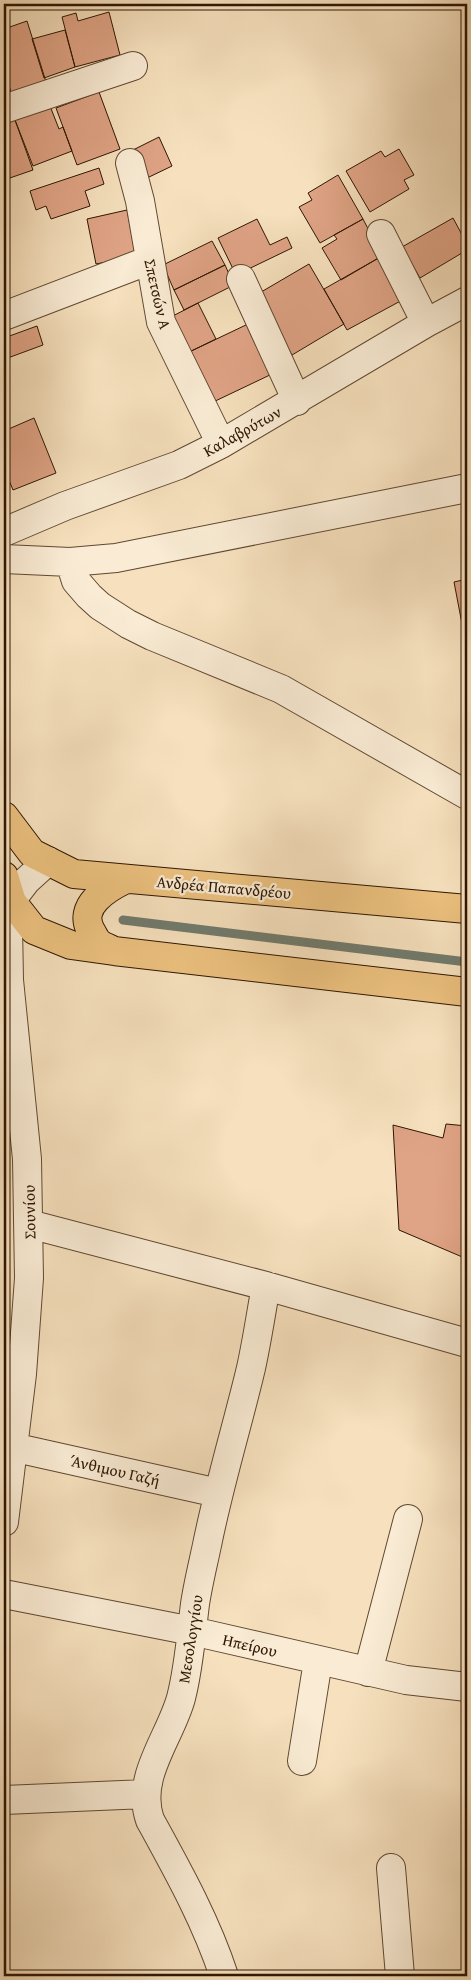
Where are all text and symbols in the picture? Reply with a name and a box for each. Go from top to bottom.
street label: Σπετσών Α [138,257,178,332]
street label: Καλαβρύτων [198,400,286,462]
street label: Ανδρέα Παπανδρέου [156,869,292,905]
street label: Σουνίου [17,1185,41,1239]
street label: Άνθιμου Γαζή [68,1448,162,1492]
street label: Μεσολογγίου [171,1593,209,1685]
street label: Ηπείρου [220,1627,280,1663]

